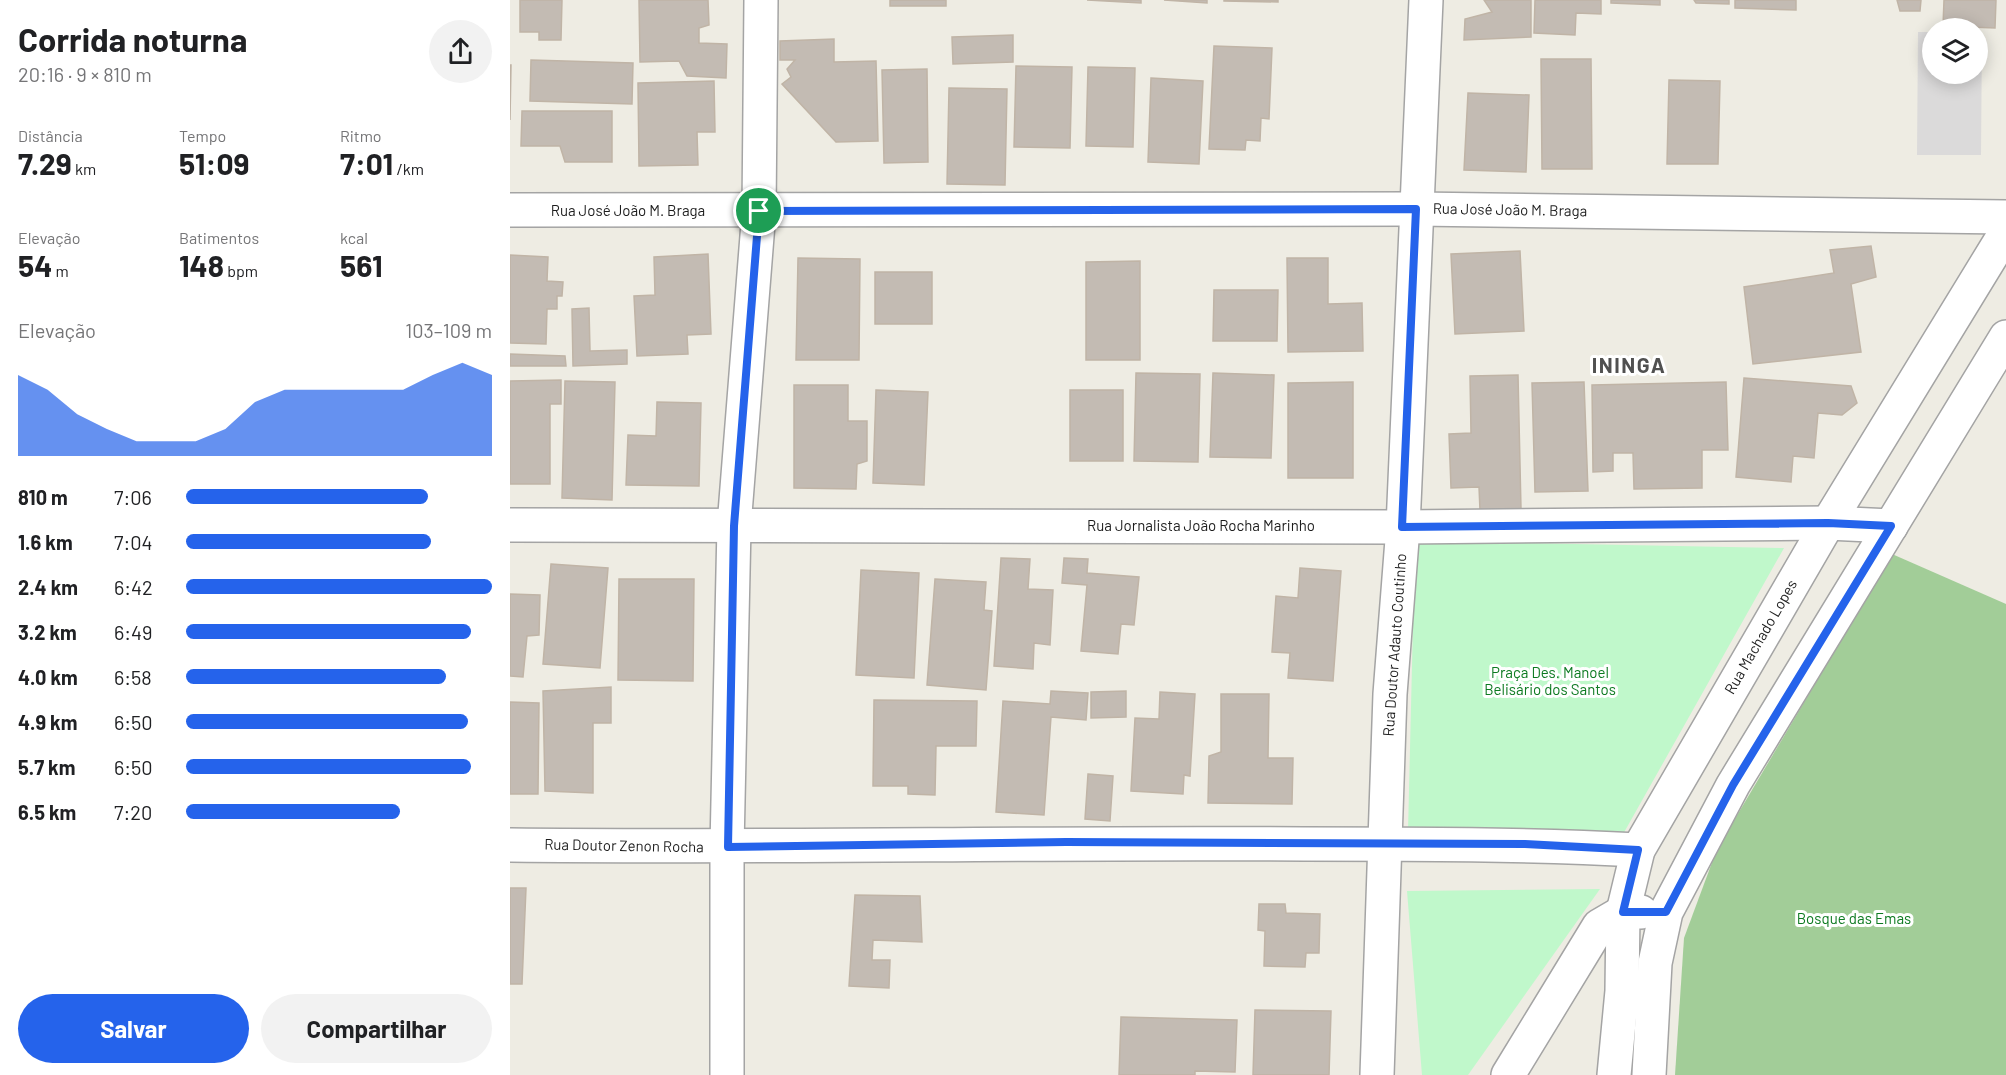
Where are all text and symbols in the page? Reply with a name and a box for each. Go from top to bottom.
map controls [1922,18,1988,84]
button: layers [1922,18,1988,84]
text: Corrida noturna [18,19,247,59]
button: share [429,20,492,83]
text: 20:16 · 9 × 810 m [18,62,152,86]
text: Distância [18,126,83,145]
text: Tempo [179,126,226,145]
text: Ritmo [340,126,382,145]
text: 7.29 [18,145,72,181]
text: 51:09 [179,145,249,181]
text: 7:01 [340,145,393,181]
text: km [72,159,96,178]
text: /km [393,159,424,178]
pin [733,185,784,236]
icon: arrive [742,194,775,227]
street label: Rua José João M. Braga [1433,199,1587,219]
street label: Rua José João M. Braga [551,201,705,219]
text: Elevação [18,228,80,247]
text: Batimentos [179,228,259,247]
text: kcal [340,228,368,247]
text: 54 [18,247,52,283]
text: 148 [179,247,224,283]
text: 561 [340,247,383,283]
text: m [52,261,69,280]
text: bpm [224,261,258,280]
text: Elevação [18,318,96,342]
text: 103–109 m [405,318,492,342]
district label: ININGA [1592,352,1666,377]
text: 810 m [18,485,68,509]
text: 7:06 [114,485,152,509]
street label: Rua Jornalista João Rocha Marinho [1087,516,1315,534]
text: 1.6 km [18,530,73,554]
text: 7:04 [114,530,153,554]
street label: Rua Doutor Adauto Coutinho [1379,553,1409,737]
text: 2.4 km [18,575,78,599]
text: 6:42 [114,575,153,599]
street label: Rua Machado Lopes [1720,576,1800,697]
text: 3.2 km [18,620,77,644]
text: 6:49 [114,620,153,644]
park label: Praça Des. Manoel Belisário dos Santos [1484,663,1616,698]
text: 4.0 km [18,665,78,689]
text: 6:58 [114,665,152,689]
text: 4.9 km [18,710,77,734]
text: 6:50 [114,710,153,734]
text: 5.7 km [18,755,75,779]
text: 6:50 [114,755,153,779]
text: 6.5 km [18,800,76,824]
text: 7:20 [114,800,152,824]
street label: Rua Doutor Zenon Rocha [544,835,704,855]
park label: Bosque das Emas [1797,909,1911,927]
button: Salvar [18,994,249,1063]
button: Compartilhar [261,994,492,1063]

